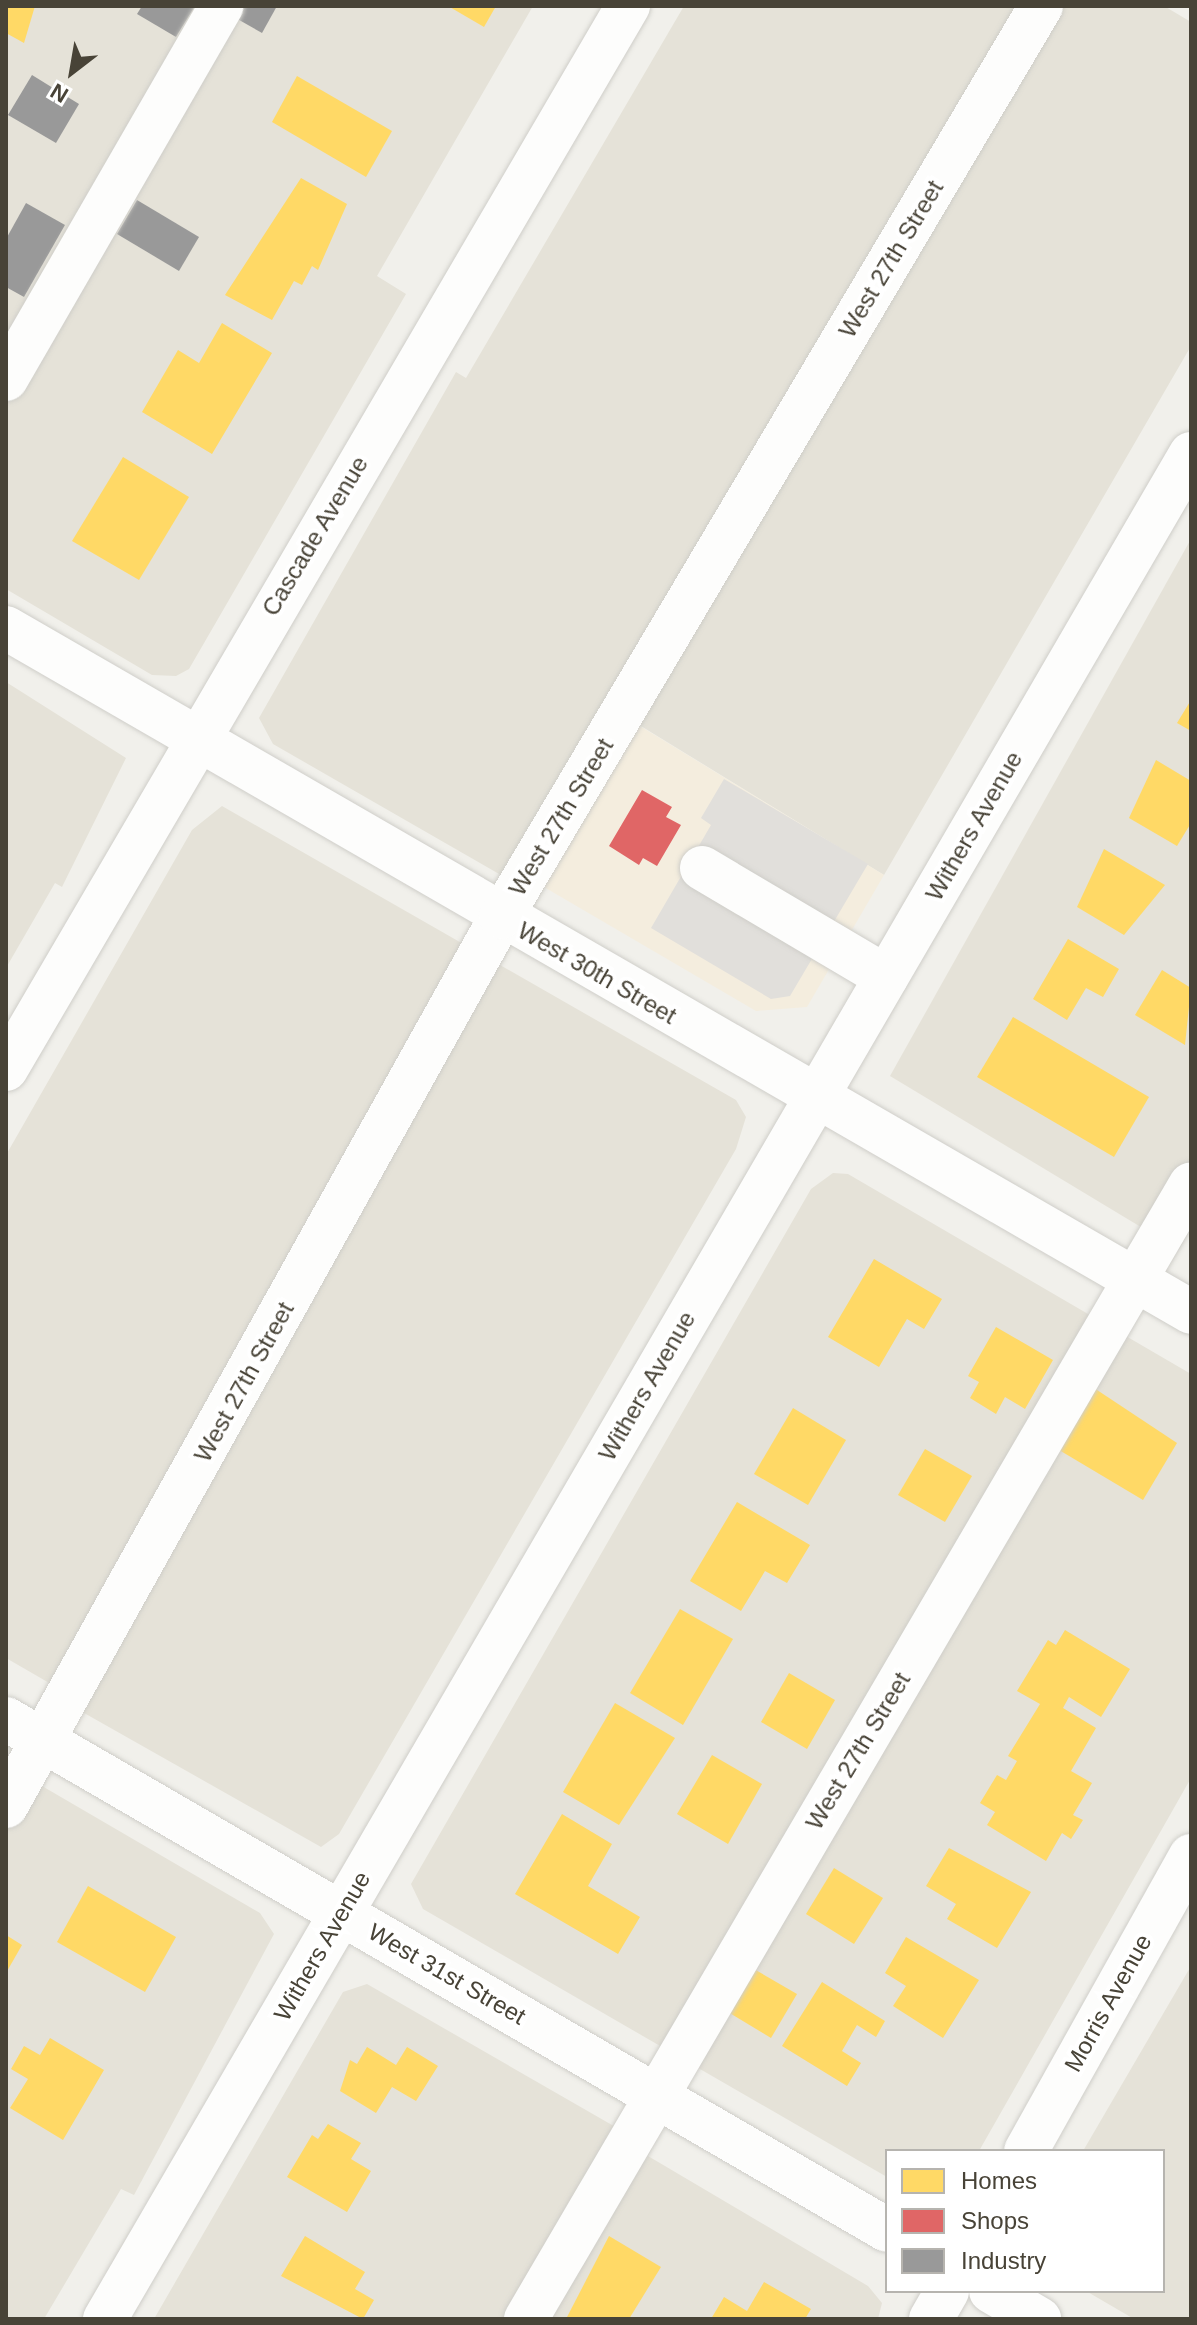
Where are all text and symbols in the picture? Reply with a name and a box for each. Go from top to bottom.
north arrow [32,32,112,112]
text: N [46,78,73,108]
street label: West 27th Street [833,175,949,343]
street label: Cascade Avenue [256,450,374,622]
street label: West 27th Street [503,733,619,901]
street label: Withers Avenue [919,746,1029,906]
street label: West 30th Street [513,916,681,1030]
street label: West 27th Street [188,1297,300,1467]
street label: Withers Avenue [592,1306,702,1466]
street label: West 27th Street [800,1667,916,1835]
street label: Withers Avenue [267,1866,377,2026]
street label: West 31st Street [363,1917,531,2031]
street label: Morris Avenue [1058,1929,1158,2077]
legend [885,2149,1165,2293]
text: Homes [961,2167,1037,2194]
text: Shops [961,2207,1029,2234]
text: Industry [961,2247,1046,2274]

